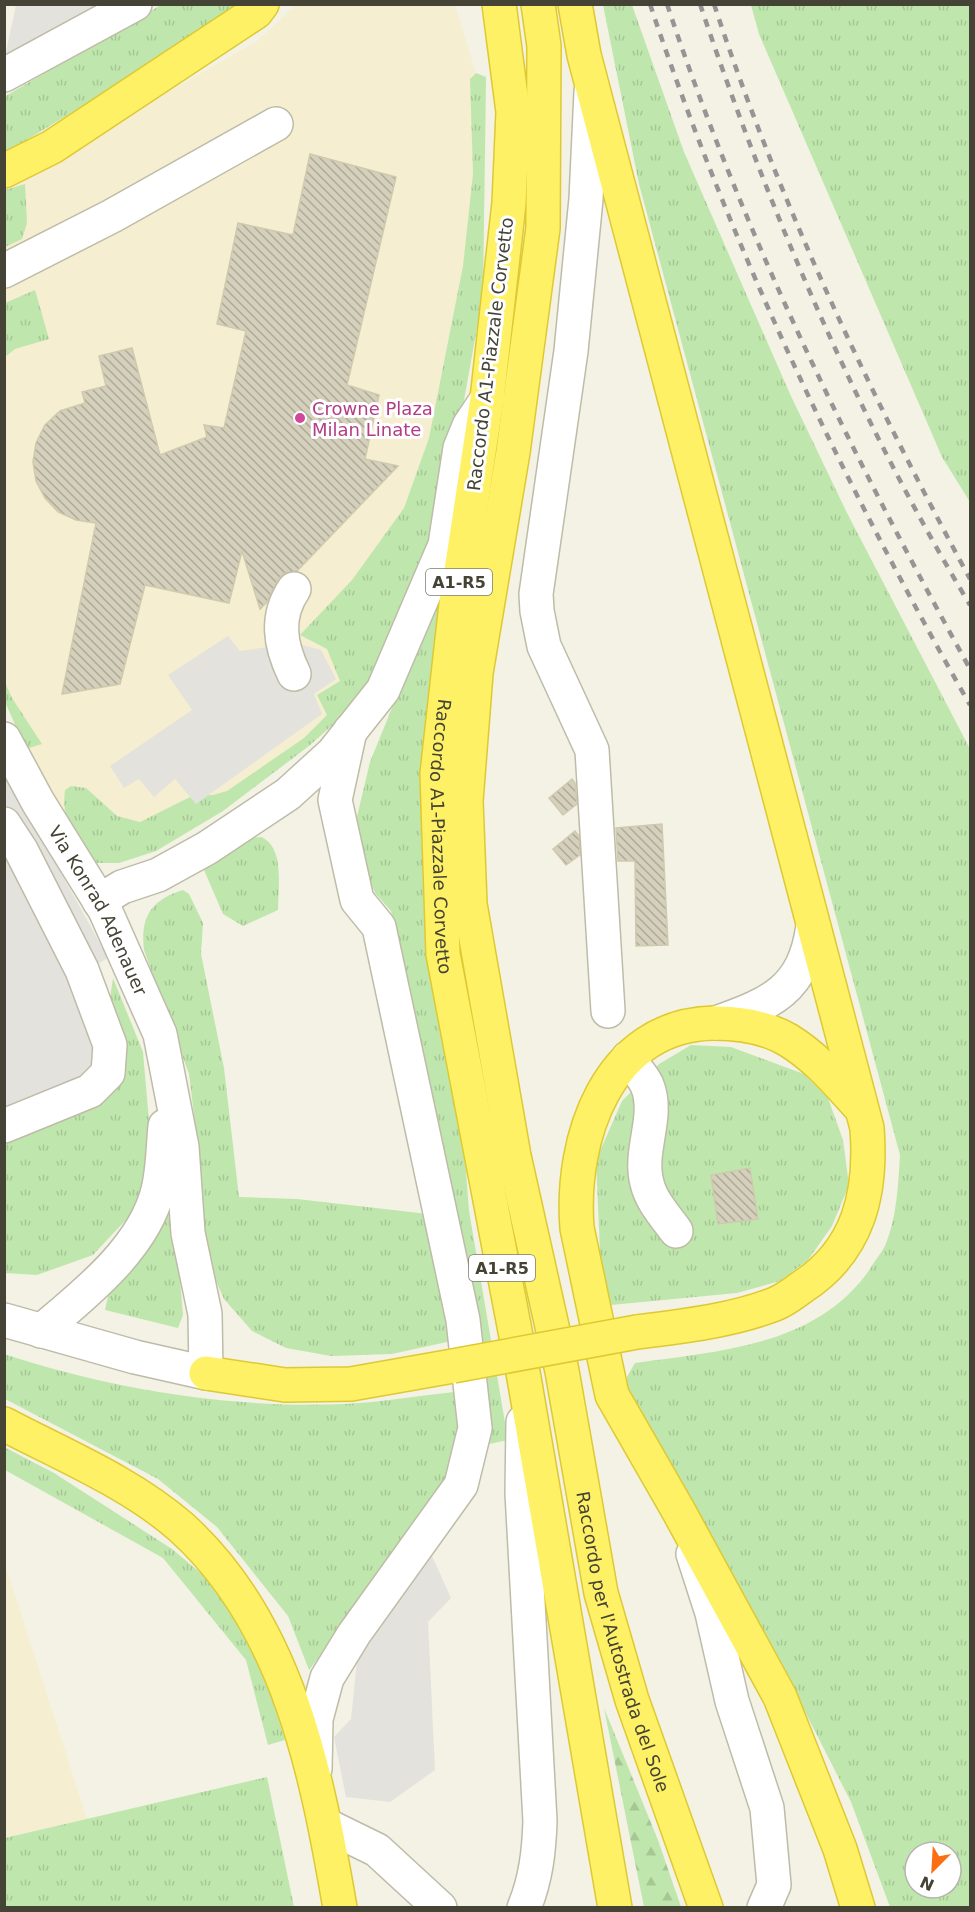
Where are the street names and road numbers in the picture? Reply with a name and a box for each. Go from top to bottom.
street label: Raccordo A1-Piazzale Corvetto [463,216,517,492]
road number: A1-R5 [426,569,492,595]
street label: Raccordo A1-Piazzale Corvetto [426,698,457,976]
street label: Via Konrad Adenauer [45,822,152,999]
road number: A1-R5 [469,1255,535,1281]
street label: Raccordo per l'Autostrada del Sole [573,1489,674,1795]

